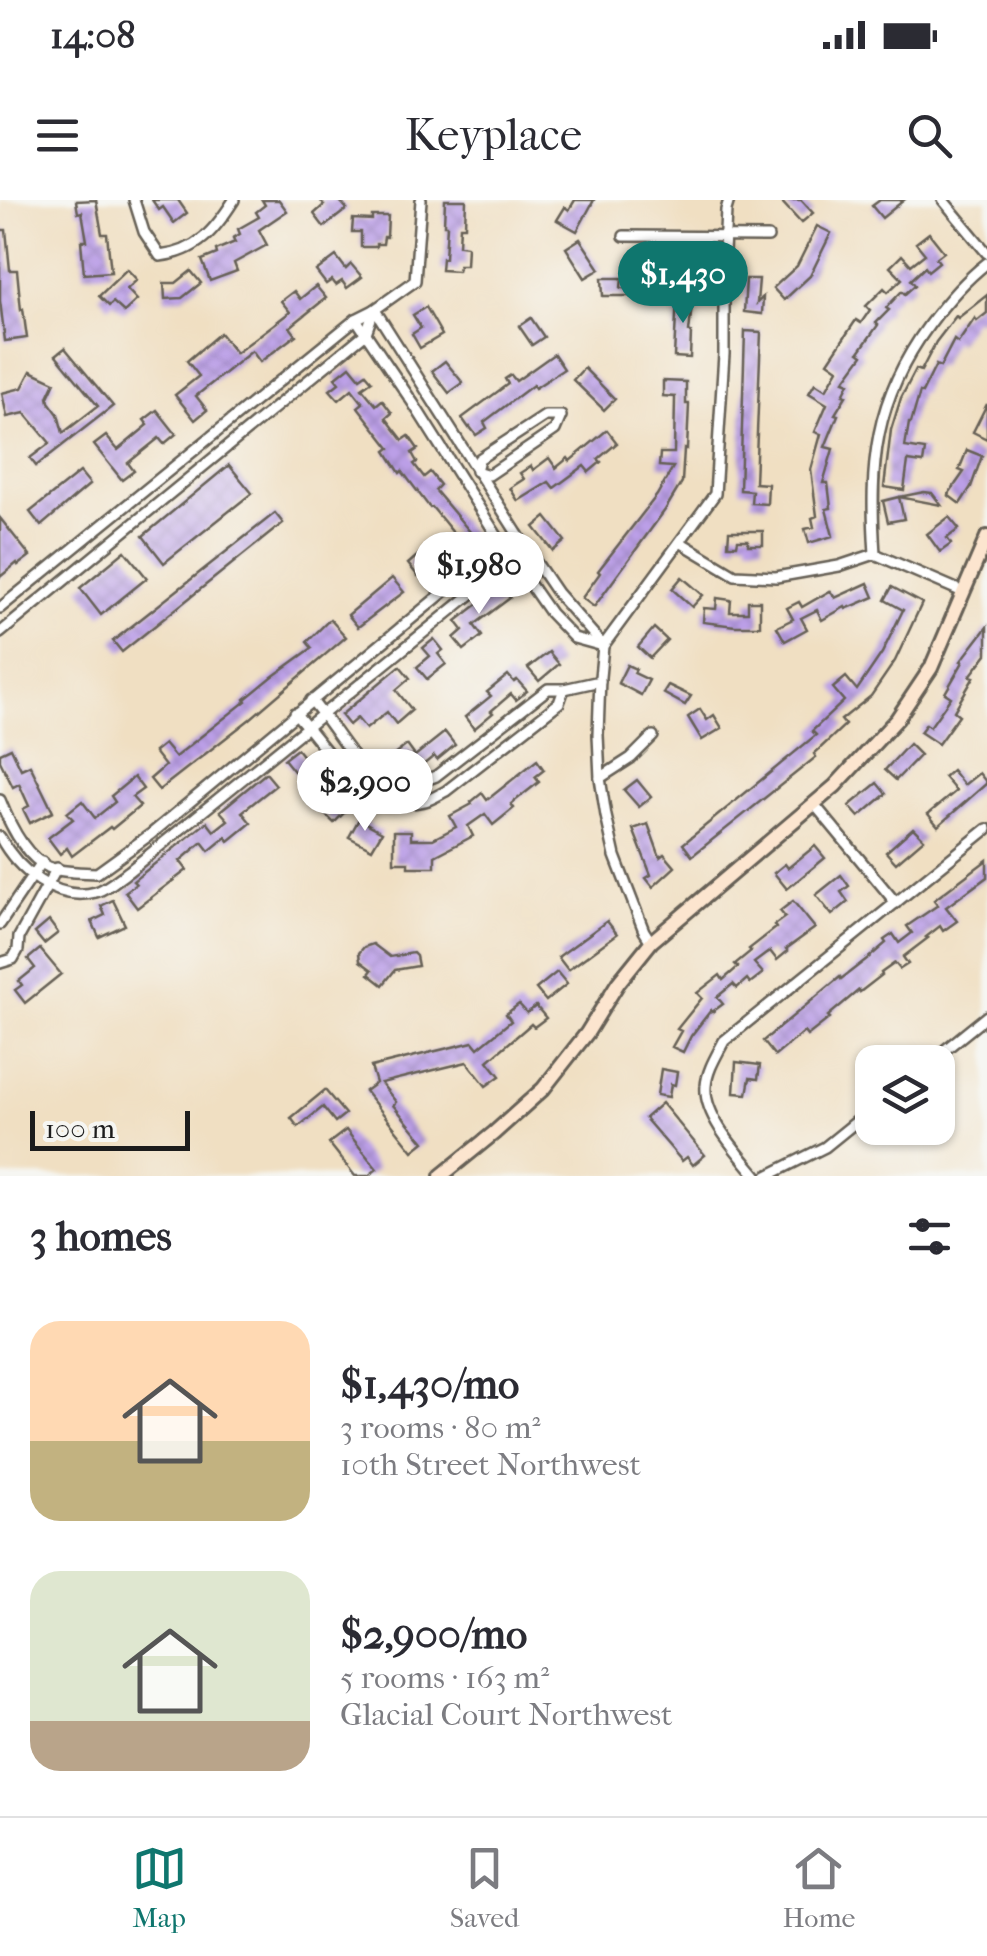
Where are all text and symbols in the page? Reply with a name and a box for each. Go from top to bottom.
text: 14:08 [50,13,135,58]
icon: menu [30,108,85,163]
icon: search [902,108,957,163]
text: Keyplace [405,109,582,162]
pin: $1,430 [602,241,764,326]
text: $1,430 [640,255,726,292]
pin: $1,980 [398,532,560,617]
text: $1,980 [436,546,522,583]
pin: $2,900 [284,749,446,834]
text: $2,900 [319,763,411,800]
map controls [855,1045,955,1145]
button: layers [855,1045,955,1145]
scale bar [30,1106,190,1150]
text: 100 m [45,1112,115,1145]
icon: filters [902,1209,957,1264]
text: 3 homes [30,1212,172,1261]
text: $1,430/mo [340,1360,519,1409]
icon: home [110,1361,230,1481]
text: 3 rooms · 80 m² [340,1409,541,1446]
text: 10th Street Northwest [340,1446,641,1483]
text: $2,900/mo [340,1610,527,1659]
icon: home [110,1611,230,1731]
text: 5 rooms · 163 m² [340,1659,549,1696]
text: Glacial Court Northwest [340,1696,673,1733]
tab: Map [132,1841,187,1934]
tab: Saved [450,1841,519,1934]
tab: Home [783,1841,855,1934]

